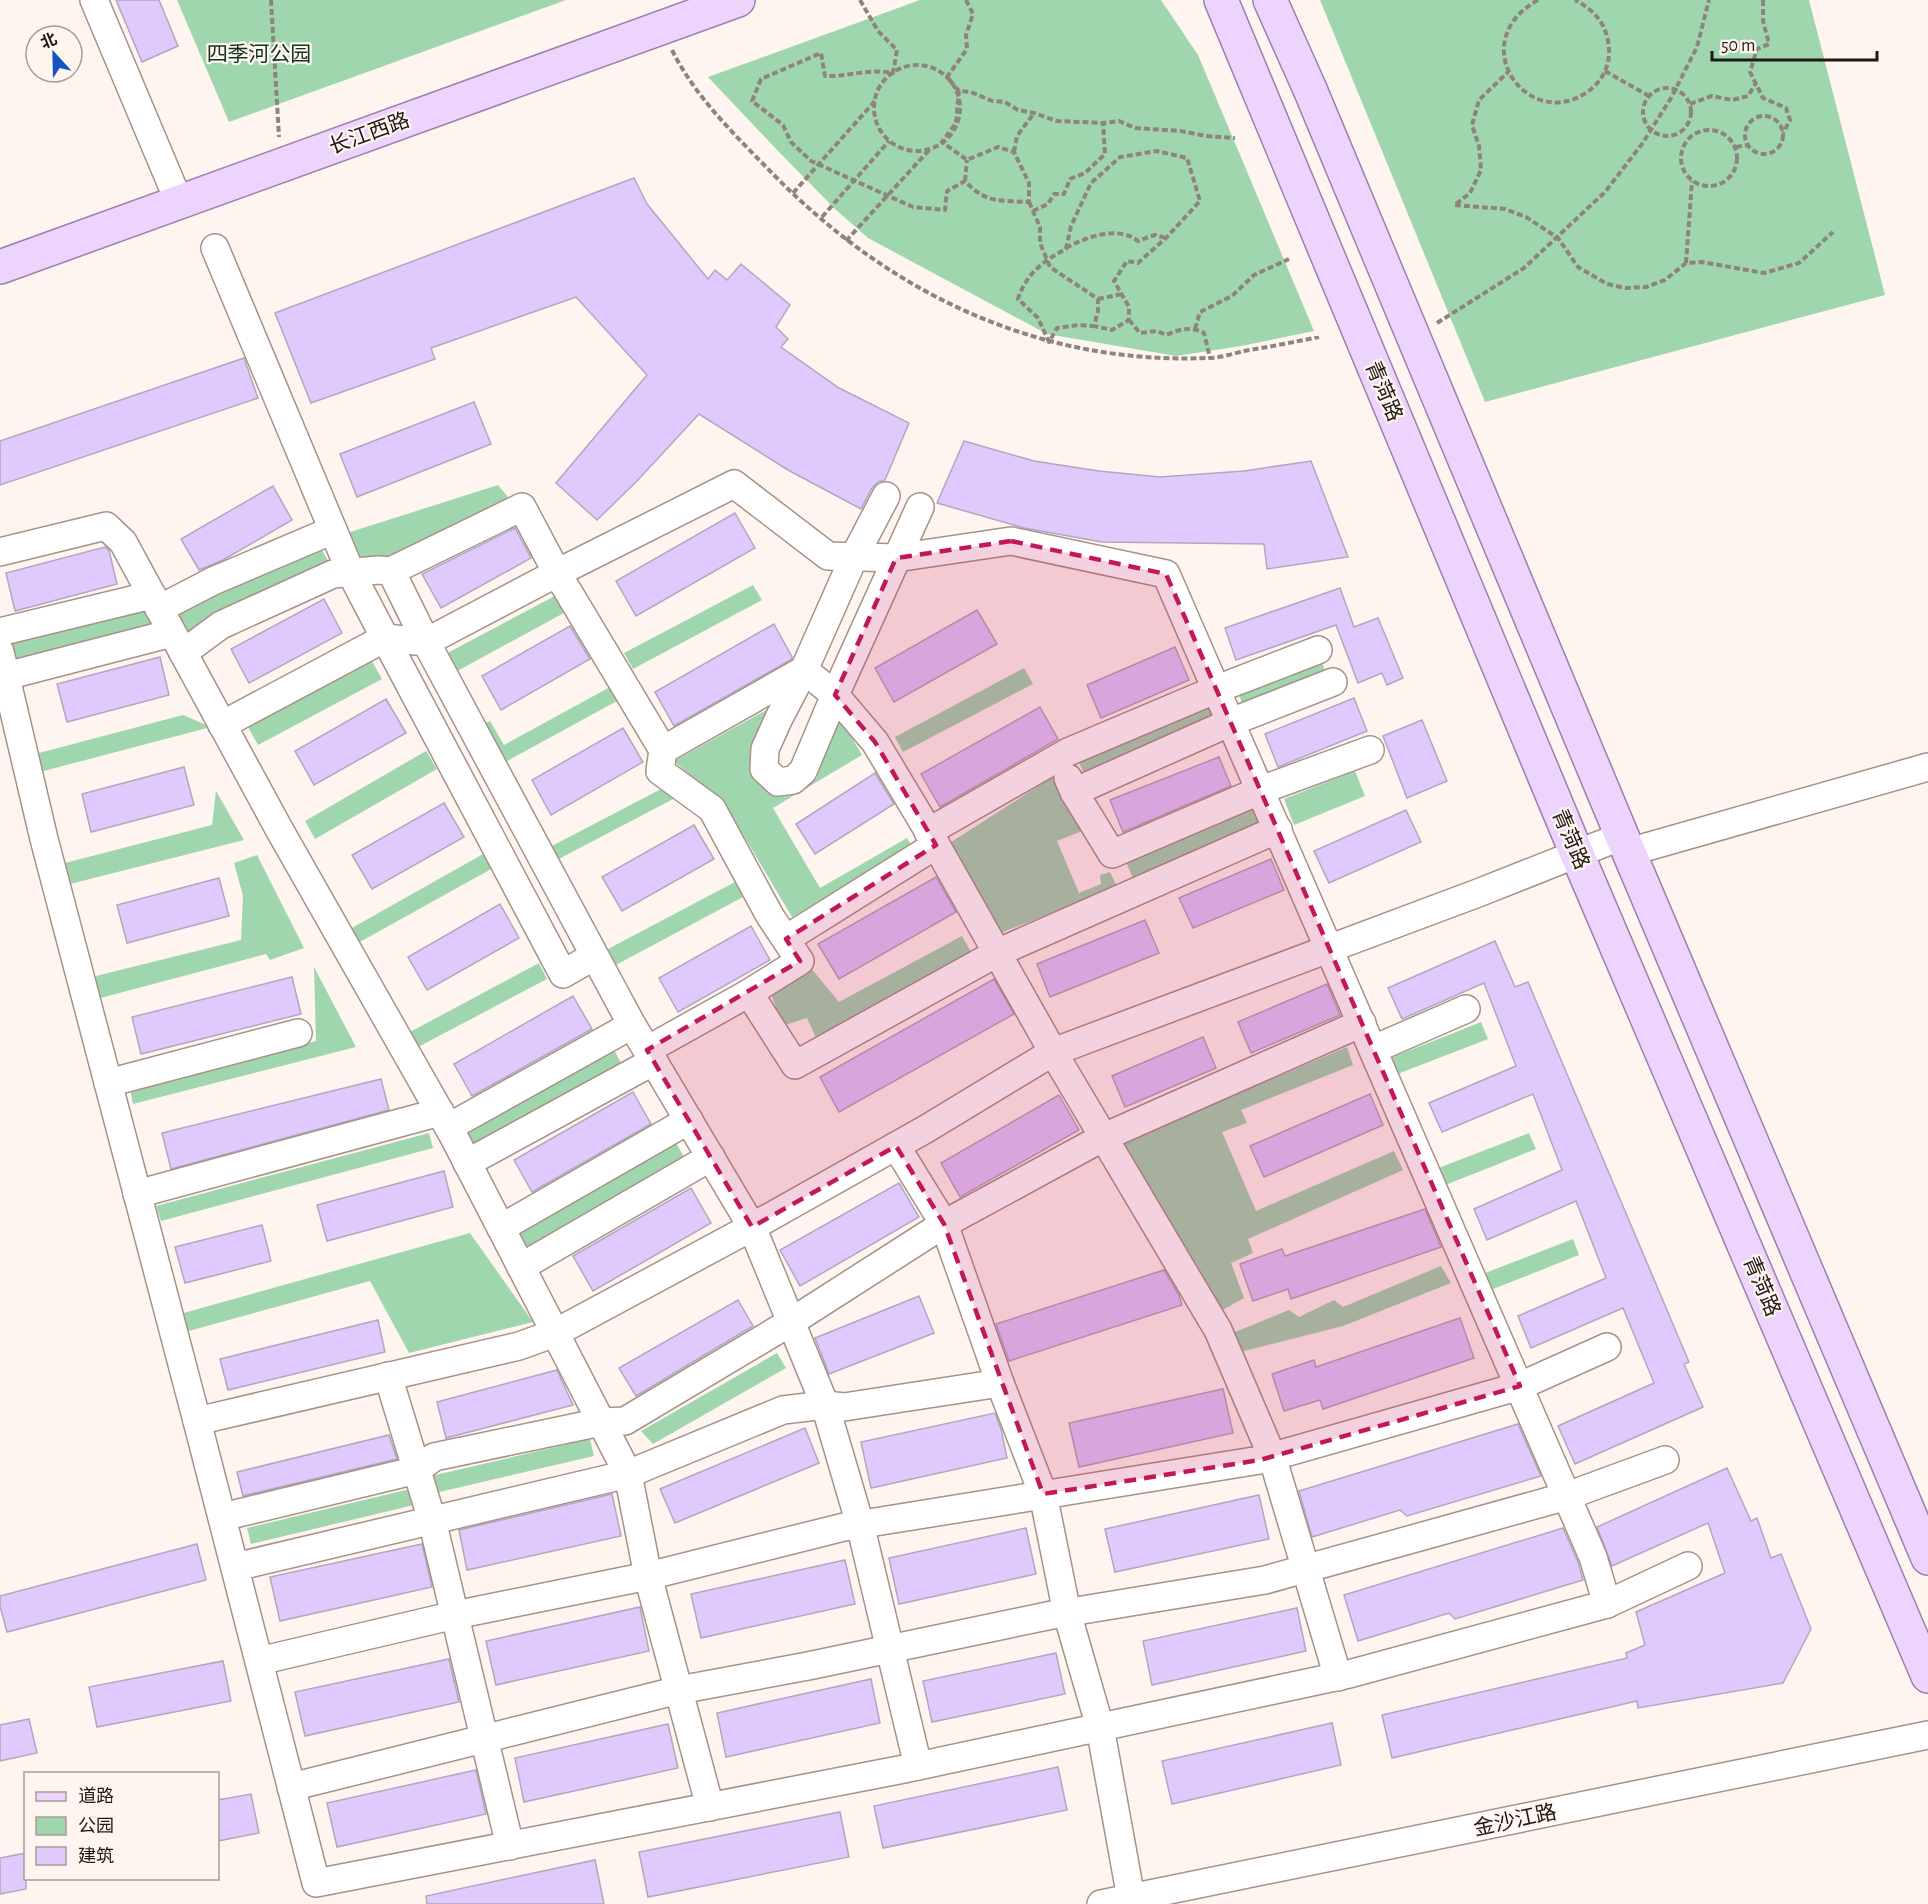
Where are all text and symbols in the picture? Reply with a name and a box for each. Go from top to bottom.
north arrow [24,24,84,84]
scale bar [1712,24,1877,62]
text: 北 [38,30,59,51]
text: 50 m [1721,37,1755,55]
park label: 四季河公园 [207,43,312,65]
street label: 长江西路 [326,108,412,158]
street label: 青菏路 [1362,358,1406,424]
street label: 青菏路 [1549,806,1593,872]
street label: 青菏路 [1740,1253,1784,1319]
legend [24,1772,219,1880]
text: 道路 [78,1786,114,1806]
street label: 金沙江路 [1472,1801,1558,1839]
text: 公园 [78,1817,114,1836]
text: 建筑 [78,1846,114,1866]

